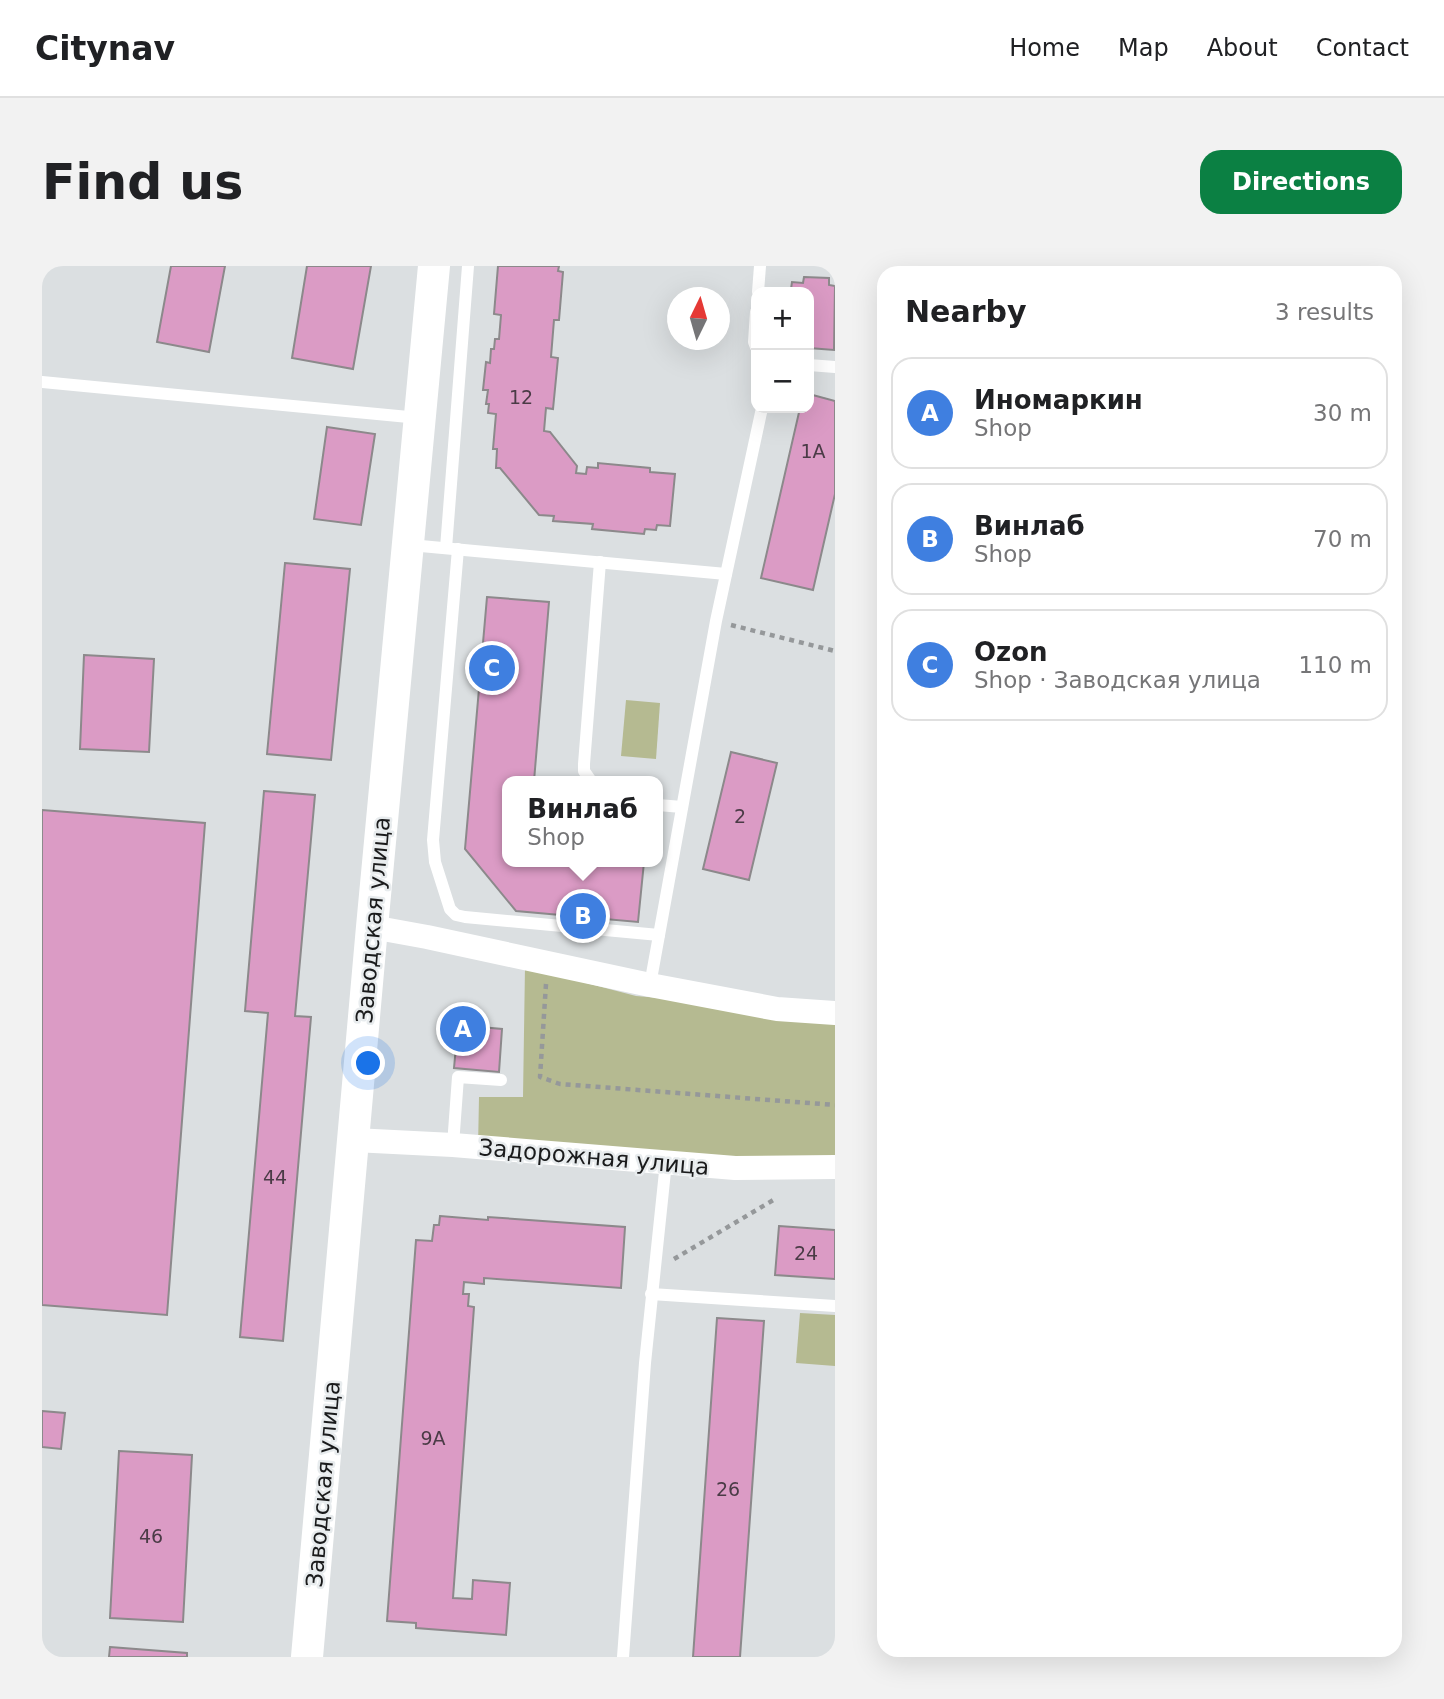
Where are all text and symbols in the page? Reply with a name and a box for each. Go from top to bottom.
text: Citynav [35,29,175,68]
text: Home [1009,34,1080,62]
text: Map [1118,34,1169,62]
text: About [1207,34,1278,62]
text: Contact [1316,34,1409,62]
button: Directions [1200,150,1402,214]
text: Find us [42,154,243,211]
north arrow [667,287,730,350]
map controls [751,287,814,413]
button: + [751,287,814,350]
text: Nearby [905,294,1027,329]
text: 3 results [1275,299,1374,325]
button: − [751,350,814,413]
text: Иномаркин [974,385,1143,415]
house number: 12 [509,386,533,408]
text: A [921,400,939,426]
text: 30 m [1313,400,1372,426]
text: Shop [974,415,1032,441]
house number: 1А [800,440,826,462]
text: Винлаб [974,511,1085,541]
text: B [921,526,939,552]
text: 70 m [1313,526,1372,552]
text: Shop [974,541,1032,567]
text: Ozon [974,637,1048,667]
pin: C [469,642,515,694]
text: C [922,652,938,678]
text: 110 m [1298,652,1372,678]
text: Shop · Заводская улица [974,667,1261,693]
popup [502,776,663,867]
text: Винлаб [527,794,638,824]
house number: 2 [734,805,746,827]
street label: Заводская улица [351,816,395,1024]
text: Shop [527,824,585,850]
pin: B [560,890,606,942]
pin: A [440,1003,486,1055]
your location [351,1046,385,1080]
street label: Задорожная улица [478,1134,710,1180]
house number: 44 [263,1166,287,1188]
house number: 24 [794,1242,818,1264]
street label: Заводская улица [301,1380,345,1588]
house number: 9А [420,1427,446,1449]
house number: 26 [716,1478,740,1500]
house number: 46 [139,1525,163,1547]

